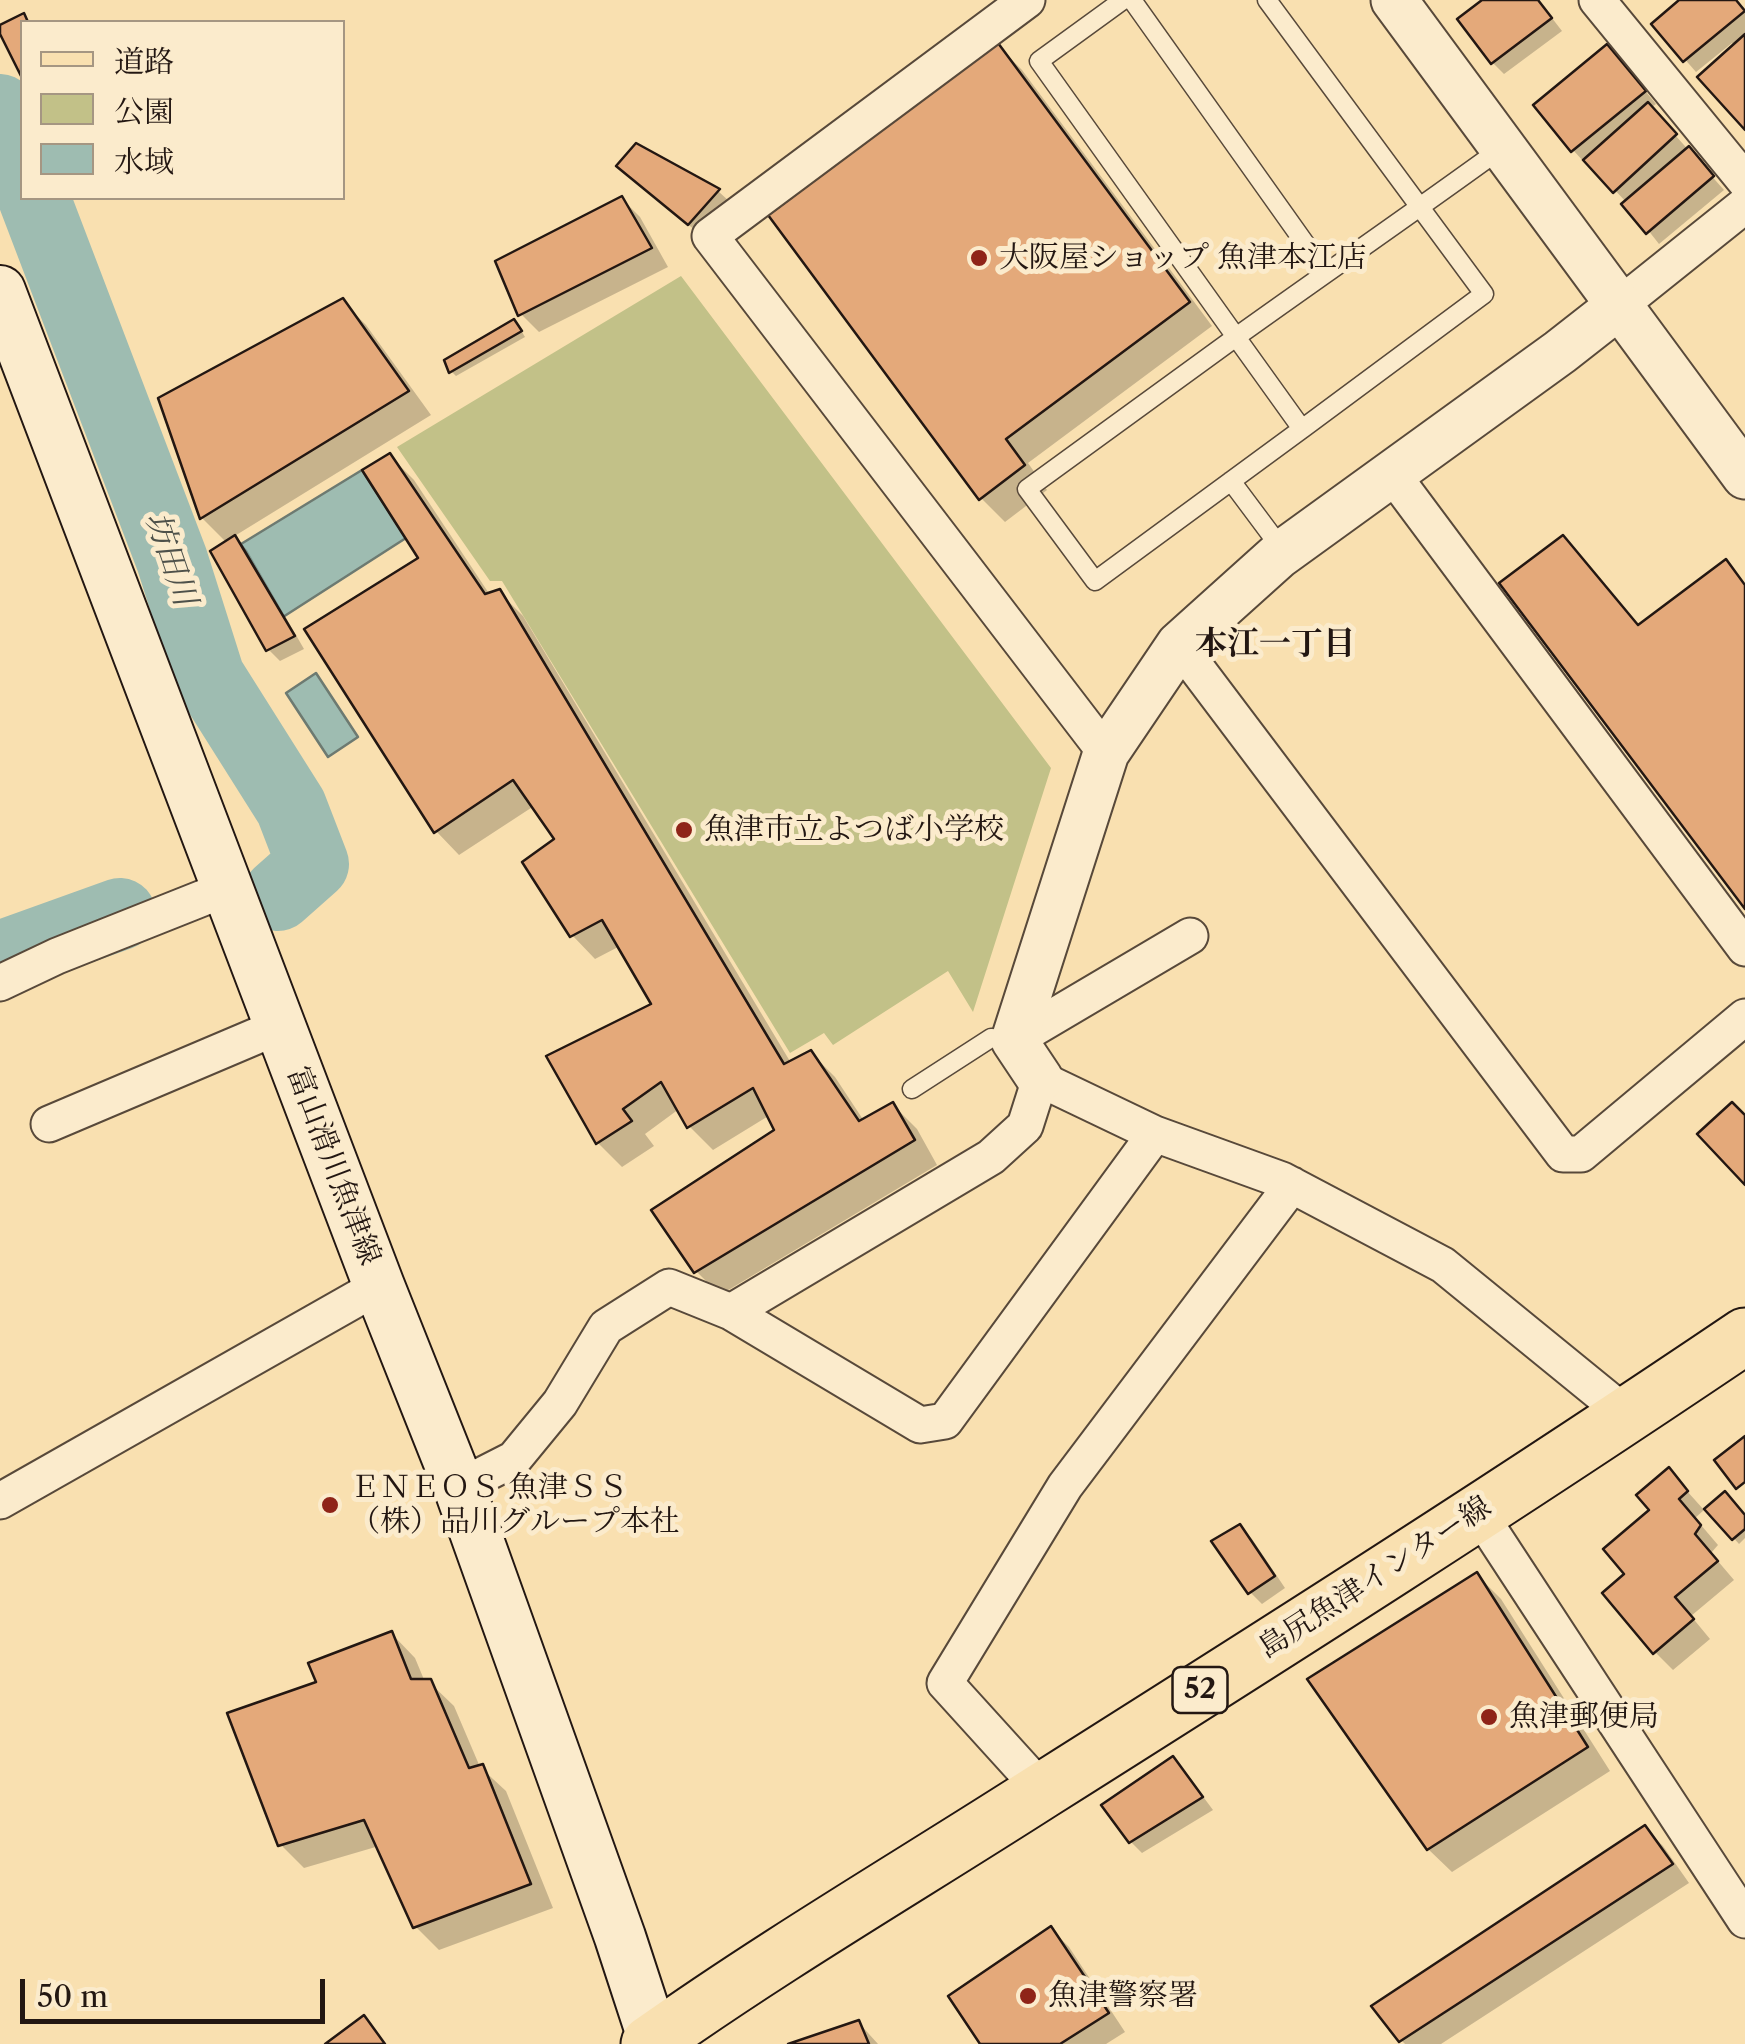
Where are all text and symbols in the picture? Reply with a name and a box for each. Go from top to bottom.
legend [20,20,345,200]
text: 道路 [114,43,174,80]
text: 公園 [114,93,174,130]
text: 水域 [114,143,174,180]
place label: 大阪屋ショップ 魚津本江店 [999,240,1367,276]
marker: 大阪屋ショップ 魚津本江店 [968,247,990,269]
water label: 坊田川 [136,507,204,611]
district label: 本江一丁目 [1195,626,1355,664]
place label: 魚津市立よつば小学校 [704,812,1004,848]
marker: 魚津市立よつば小学校 [673,819,695,841]
street label: 富山滑川魚津線 [279,1062,387,1270]
place label: ＥＮＥＯＳ 魚津ＳＳ （株）品川グループ本社 [350,1470,680,1540]
street label: 島尻魚津インター線 [1252,1489,1498,1667]
marker: ＥＮＥＯＳ 魚津ＳＳ （株）品川グループ本社 [319,1494,341,1516]
road number: 52 [1172,1667,1228,1713]
place label: 魚津郵便局 [1509,1699,1659,1735]
marker: 魚津郵便局 [1478,1706,1500,1728]
scale bar [25,1959,330,2021]
text: 50 m [37,1978,108,2015]
place label: 魚津警察署 [1048,1978,1198,2014]
marker: 魚津警察署 [1017,1985,1039,2007]

